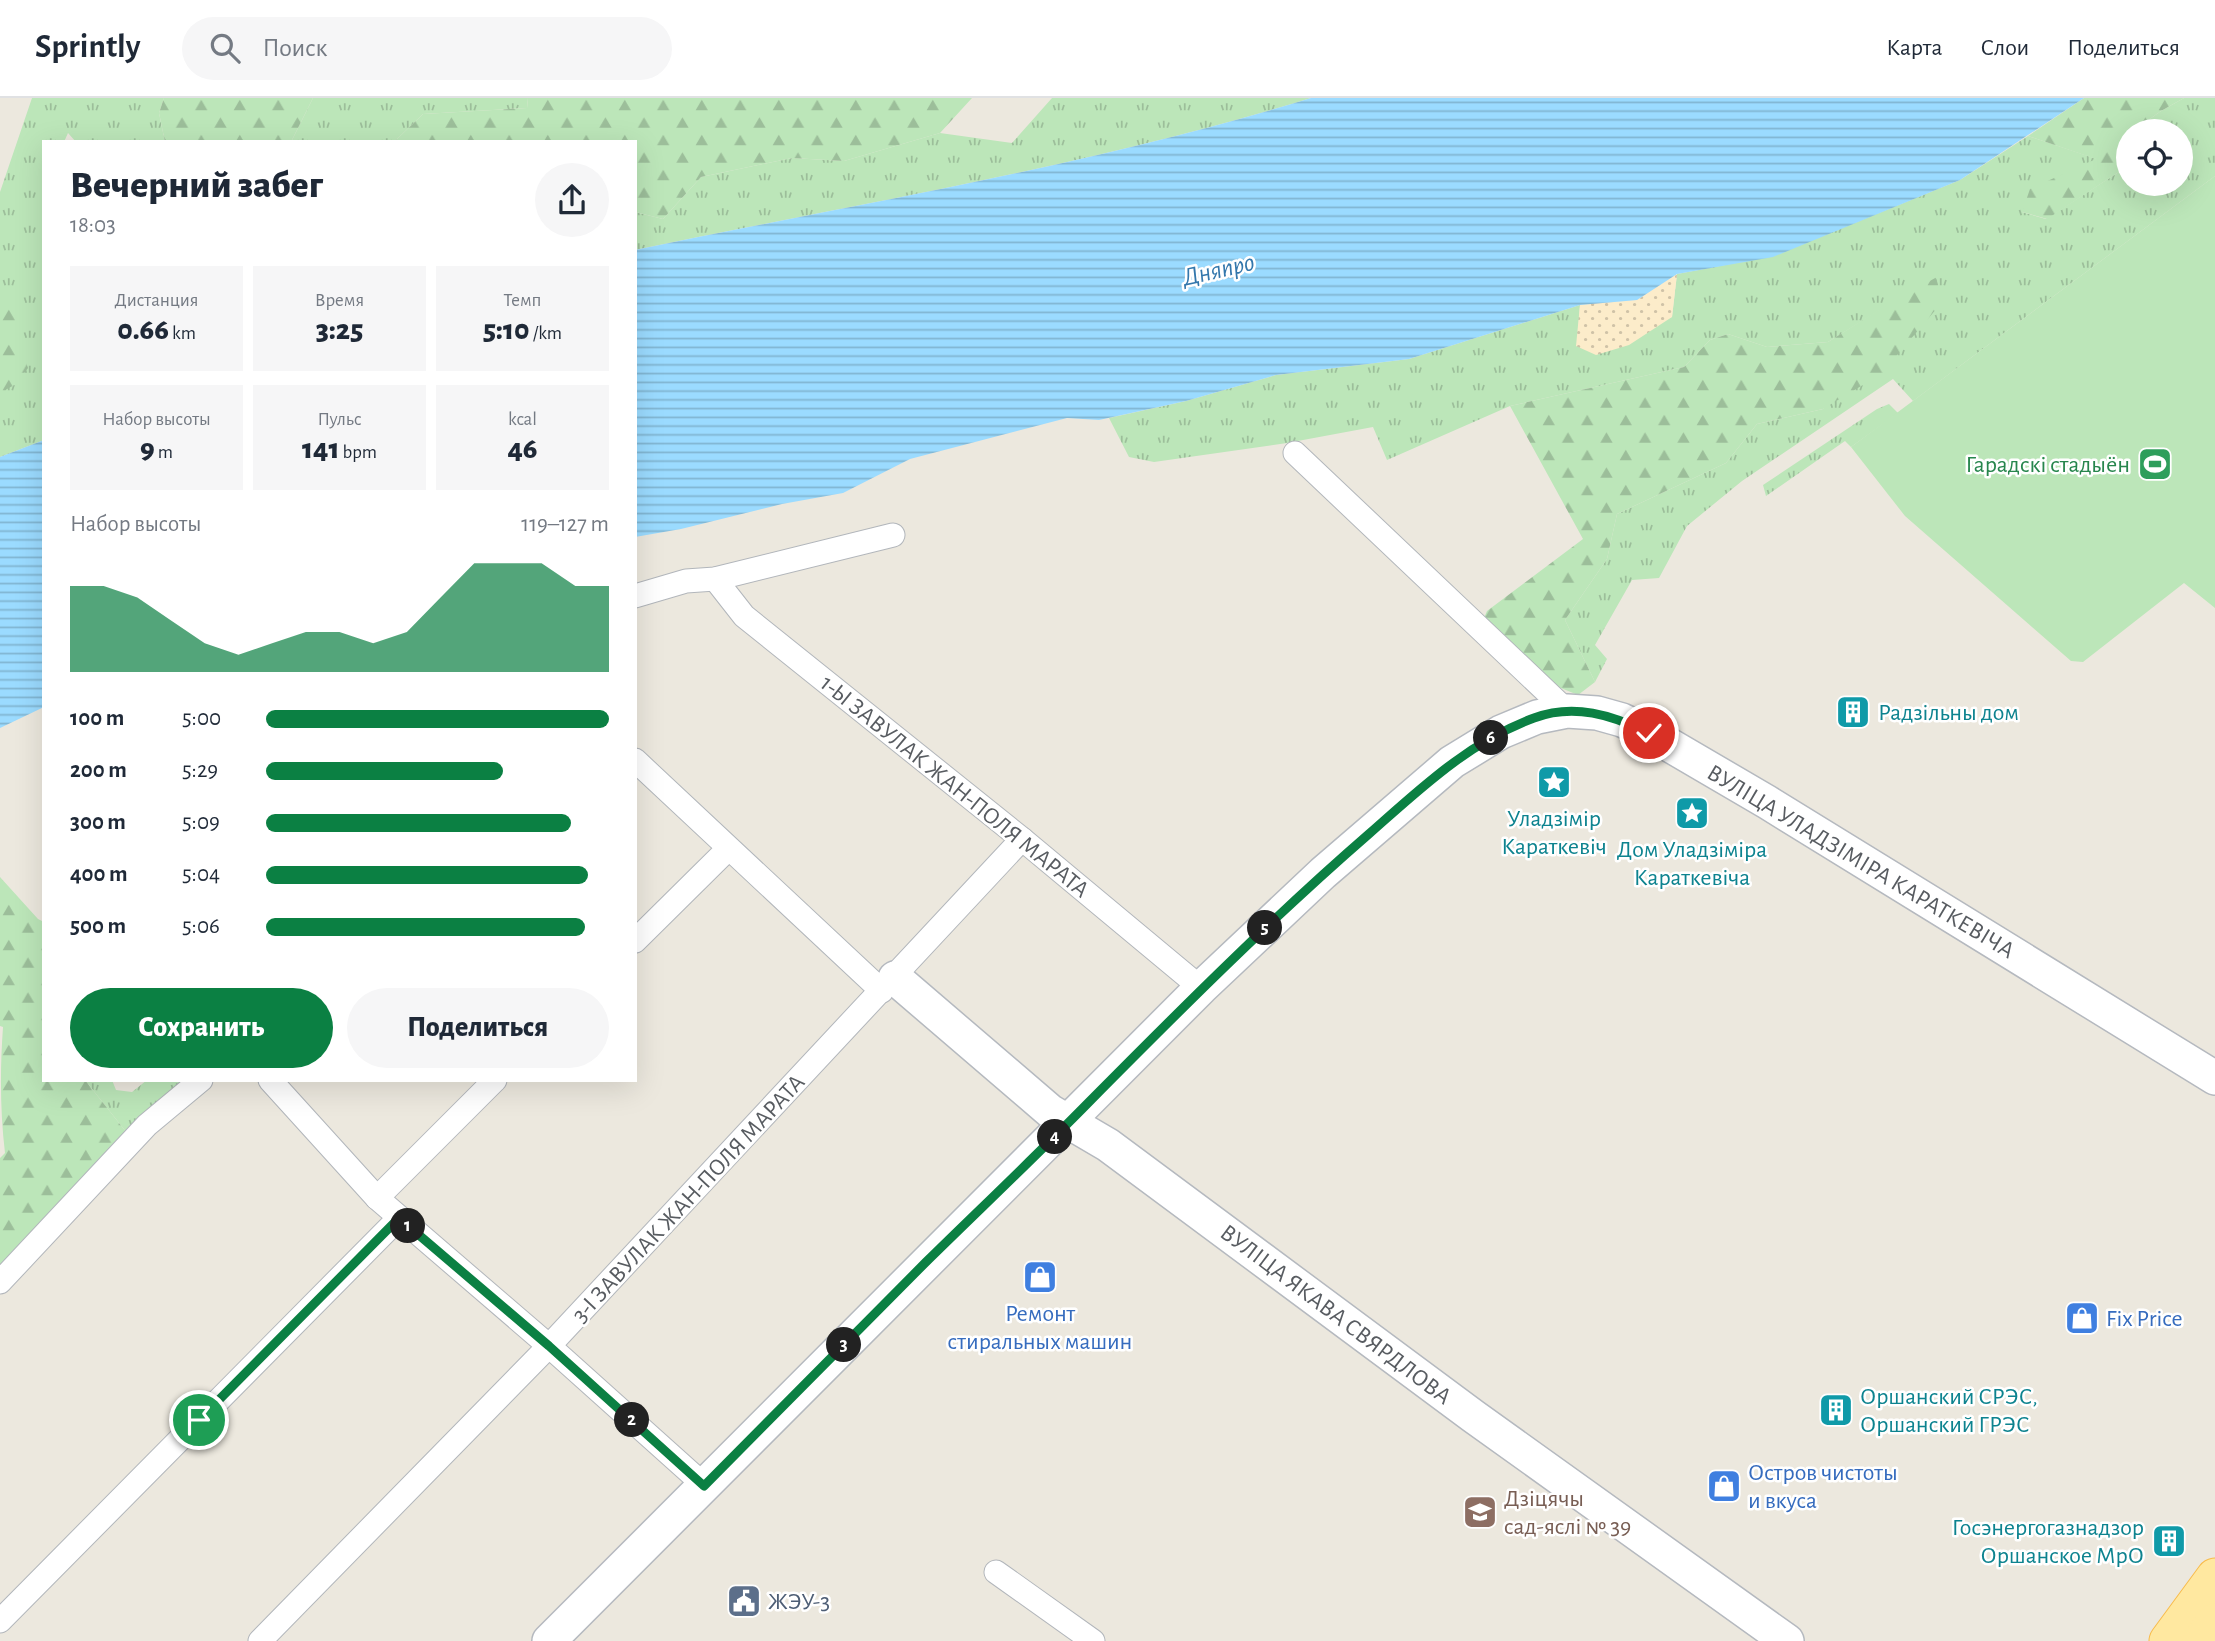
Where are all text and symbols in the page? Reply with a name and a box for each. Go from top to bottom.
search box [182,17,672,80]
icon: search [206,29,244,67]
text: Sprintly [35,31,140,64]
text: Поиск [262,35,327,61]
text: Карта [1886,36,1942,60]
text: Слои [1980,36,2029,60]
text: Поделиться [2067,36,2180,60]
map controls [2116,119,2193,196]
button: locate [2116,119,2193,196]
button: share [535,163,609,237]
text: Вечерний забег [70,167,323,205]
text: 18:03 [70,214,116,237]
water label: Дняпро [1179,249,1257,291]
text: Дистанция [115,291,199,310]
text: Время [315,291,364,310]
text: Темп [504,291,541,310]
text: 0.66 [117,315,169,345]
text: 3:25 [316,315,363,345]
text: 5:10 [483,315,530,345]
text: km [169,324,196,343]
text: /km [530,324,562,343]
text: Набор высоты [102,410,211,429]
text: Пульс [317,410,362,429]
text: kcal [508,410,537,429]
text: 9 [140,434,155,464]
text: 141 [302,434,339,464]
text: 46 [507,434,538,464]
text: m [155,443,173,462]
text: bpm [339,443,377,462]
sports icon: Гарадскі стадыён [2136,445,2174,483]
place label: Гарадскі стадыён [1965,453,2130,477]
text: Набор высоты [70,513,202,536]
text: 119–127 m [521,513,609,536]
street label: 1-Ы ЗАВУЛАК ЖАН-ПОЛЯ МАРАТА [815,671,1093,902]
building icon: Радзільны дом [1834,693,1872,731]
place label: Радзільны дом [1878,701,2019,725]
pin [1619,703,1679,763]
text: 100 m [70,707,124,730]
text: 5:00 [182,707,221,730]
icon: check [1630,714,1668,752]
pin: 6 [1474,720,1508,756]
text: 6 [1486,728,1495,747]
text: 200 m [70,759,127,782]
text: 5:29 [182,759,218,782]
street label: ВУЛІЦА УЛАДЗІМІРА КАРАТКЕВІЧА [1703,760,2018,963]
place icon: Уладзімір Караткевіч [1535,763,1573,801]
place icon: Дом Уладзіміра Караткевіча [1673,794,1711,832]
place label: Уладзімір Караткевіч [1501,807,1607,859]
text: 300 m [70,811,126,834]
text: 5:09 [182,811,220,834]
place label: Дом Уладзіміра Караткевіча [1617,838,1767,890]
text: 400 m [70,863,128,886]
text: 5:04 [182,863,220,886]
pin: 5 [1248,910,1282,946]
text: 500 m [70,915,126,938]
text: 5:06 [182,915,220,938]
text: 5 [1260,918,1269,937]
button: Сохранить [70,988,333,1068]
button: Поделиться [347,988,609,1068]
street label: 3-І ЗАВУЛАК ЖАН-ПОЛЯ МАРАТА [568,1070,810,1327]
pin: 4 [1038,1119,1072,1154]
text: 4 [1050,1127,1059,1146]
pin: 1 [390,1208,426,1244]
text: 1 [404,1216,411,1235]
street label: ВУЛІЦА ЯКАВА СВЯРДЛОВА [1215,1220,1455,1409]
shop icon: Ремонт стиральных машин [1021,1258,1059,1296]
shop icon: Fix Price [2063,1299,2101,1337]
place label: Ремонт стиральных машин [948,1302,1132,1354]
place label: Fix Price [2106,1307,2183,1331]
pin: 3 [826,1328,862,1362]
text: 3 [839,1335,848,1354]
place label: Оршанский СРЭС, Оршанский ГРЭС [1860,1385,2038,1437]
pin [169,1390,229,1450]
building icon: Оршанский СРЭС, Оршанский ГРЭС [1817,1391,1855,1429]
icon: arrive [180,1401,218,1439]
pin: 2 [614,1402,650,1438]
text: 2 [627,1410,636,1429]
place label: Остров чистоты и вкуса [1748,1461,1898,1513]
shop icon: Остров чистоты и вкуса [1705,1467,1743,1505]
place label: Дзіцячы сад-яслі № 39 [1504,1487,1631,1539]
school or university icon: Дзіцячы сад-яслі № 39 [1461,1493,1499,1531]
place label: Госэнергогазнадзор Оршанское МрО [1952,1516,2144,1568]
building icon: Госэнергогазнадзор Оршанское МрО [2150,1522,2188,1560]
public building icon: ЖЭУ-3 [725,1582,763,1620]
place label: ЖЭУ-3 [768,1590,830,1614]

